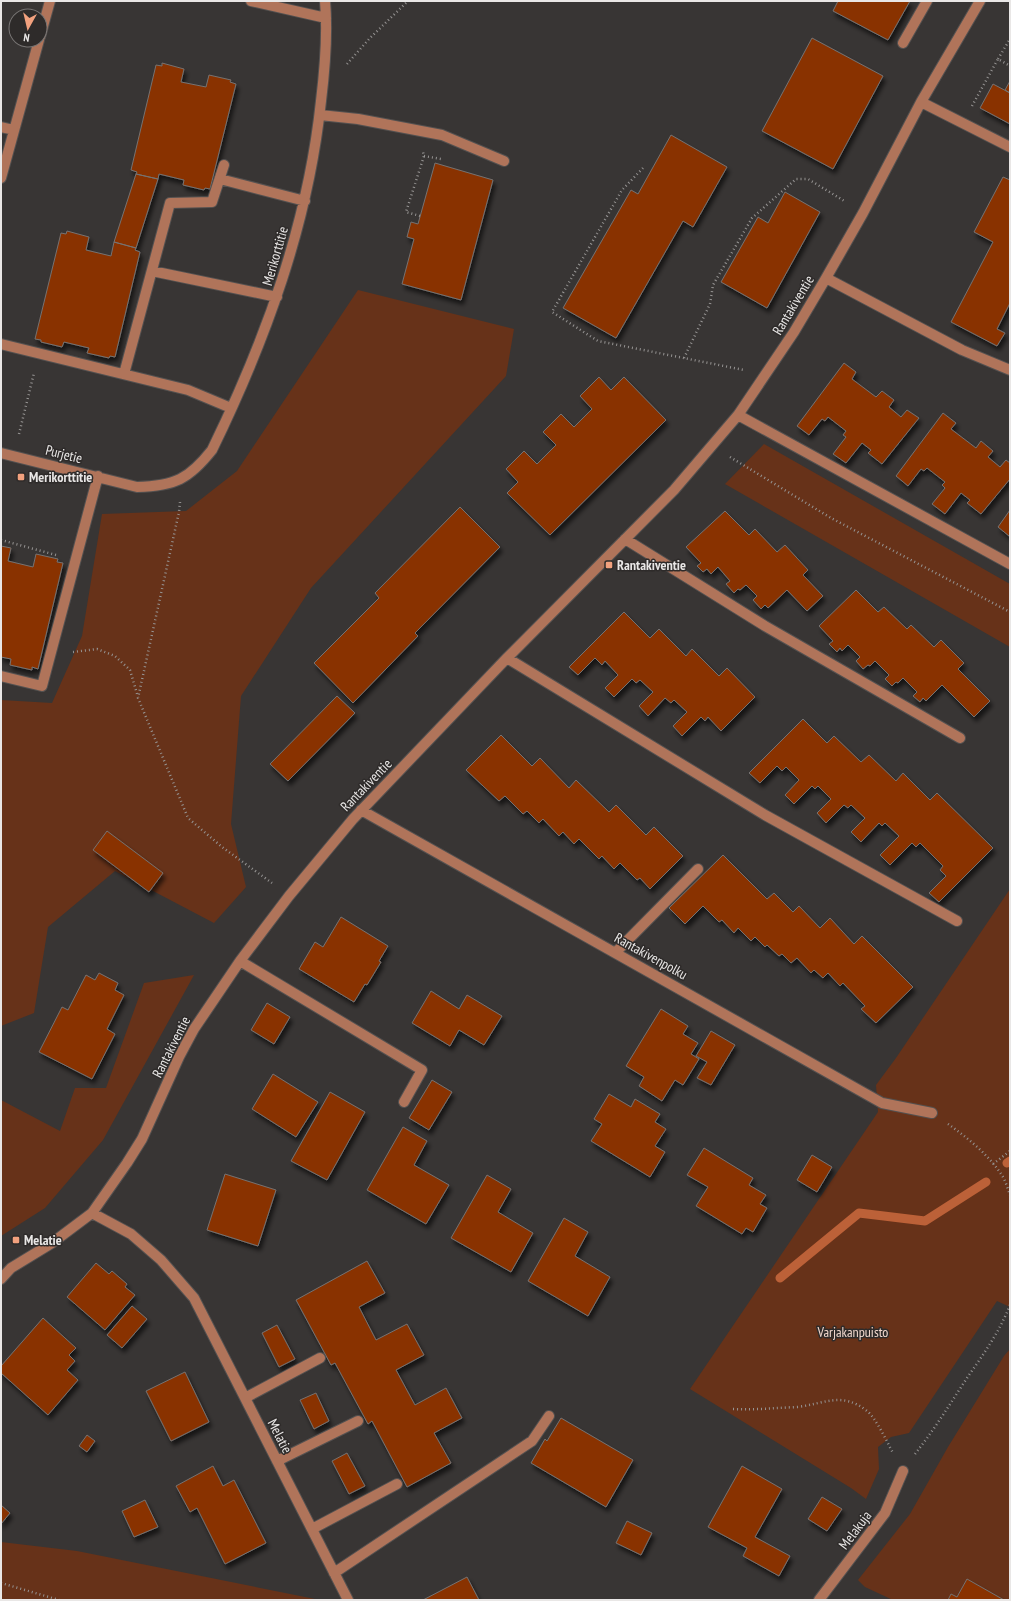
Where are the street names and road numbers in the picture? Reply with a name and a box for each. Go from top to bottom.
street label: Merikorttitie [258,224,292,288]
street label: Rantakiventie [768,272,818,338]
street label: Purjetie [44,441,84,467]
street label: Rantakiventie [336,755,396,815]
street label: Rantakivenpolku [611,929,691,983]
street label: Rantakiventie [148,1013,194,1081]
street label: Melatie [264,1416,296,1456]
street label: Melakuja [835,1507,875,1553]

